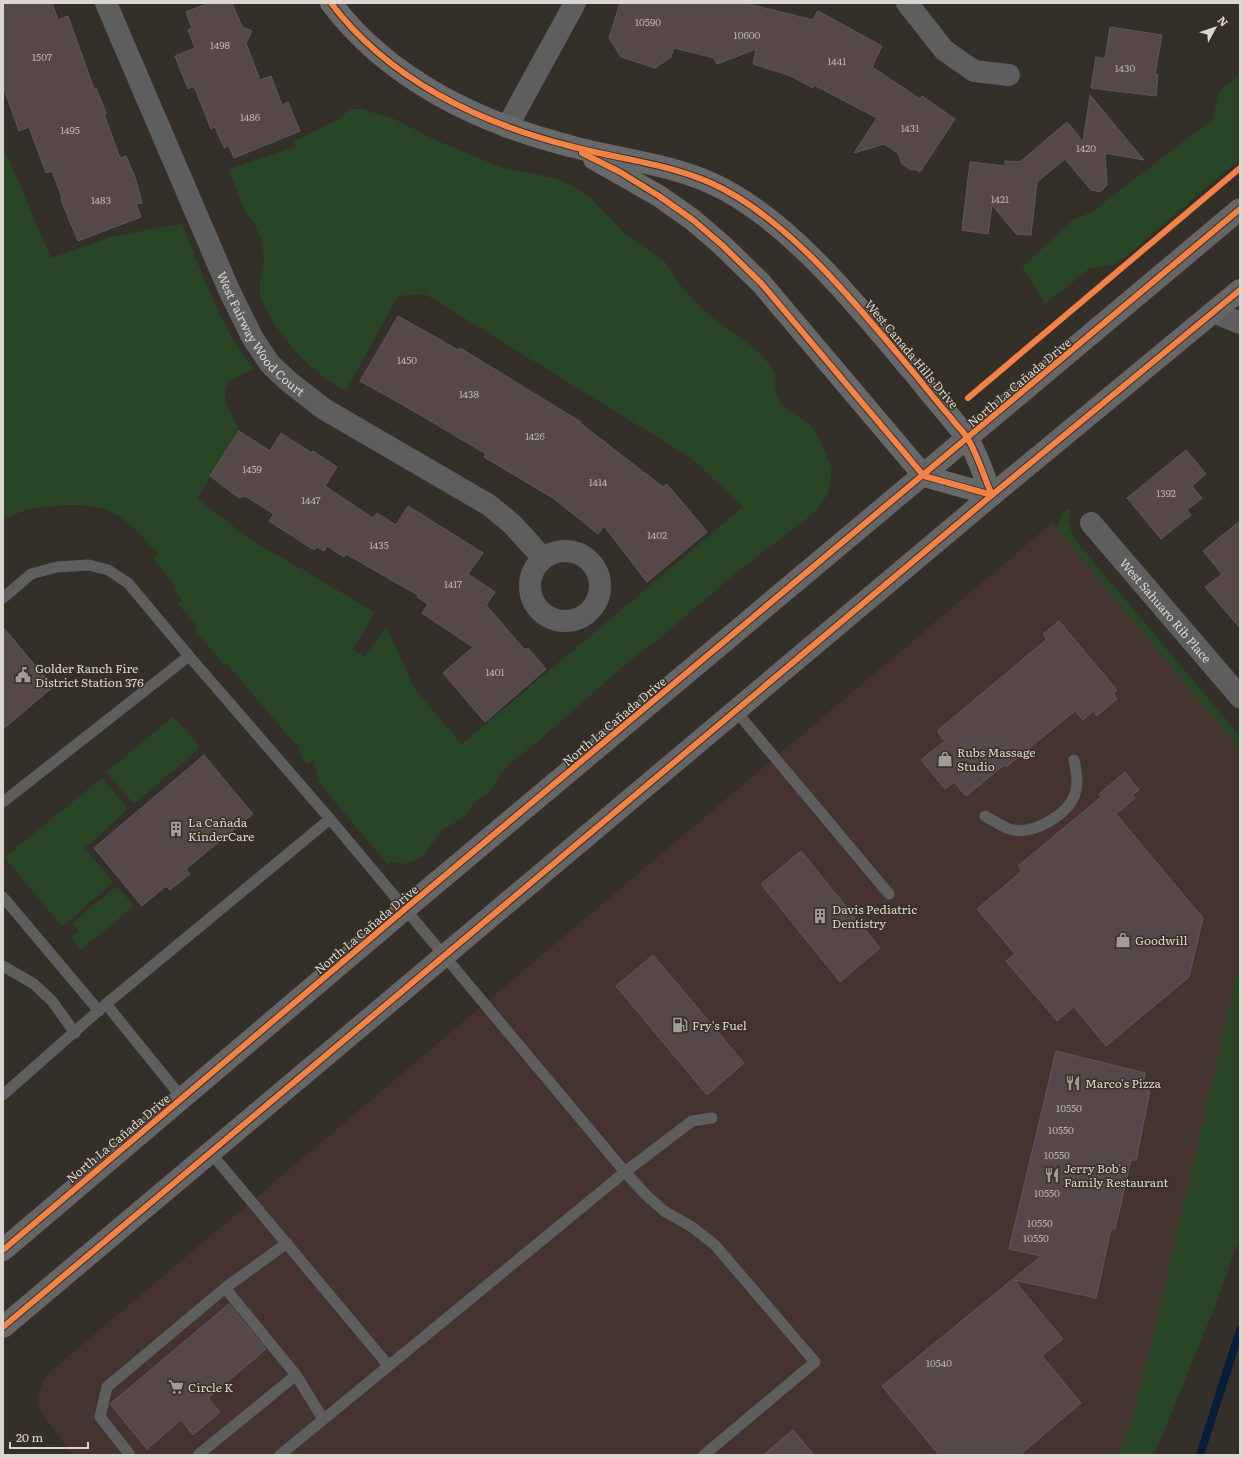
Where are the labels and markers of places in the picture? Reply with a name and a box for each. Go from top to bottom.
place label: Golder Ranch Fire District Station 376 [35,659,144,691]
public building icon: Golder Ranch Fire District Station 376 [14,666,32,684]
place label: Rubs Massage Studio [957,743,1036,775]
shop icon: Rubs Massage Studio [936,750,954,768]
place label: La Cañada KinderCare [188,813,254,845]
building icon: La Cañada KinderCare [167,820,185,838]
place label: Davis Pediatric Dentistry [832,900,917,932]
building icon: Davis Pediatric Dentistry [811,907,829,925]
shop icon: Goodwill [1114,931,1132,949]
place label: Goodwill [1135,931,1188,949]
fuel station icon: Fry's Fuel [671,1016,689,1034]
place label: Fry's Fuel [692,1016,747,1034]
restaurant icon: Marco's Pizza [1064,1074,1082,1092]
place label: Marco's Pizza [1085,1074,1161,1092]
place label: Jerry Bob's Family Restaurant [1064,1159,1169,1191]
restaurant icon: Jerry Bob's Family Restaurant [1043,1166,1061,1184]
supermarket icon: Circle K [167,1378,185,1396]
place label: Circle K [188,1378,233,1396]

